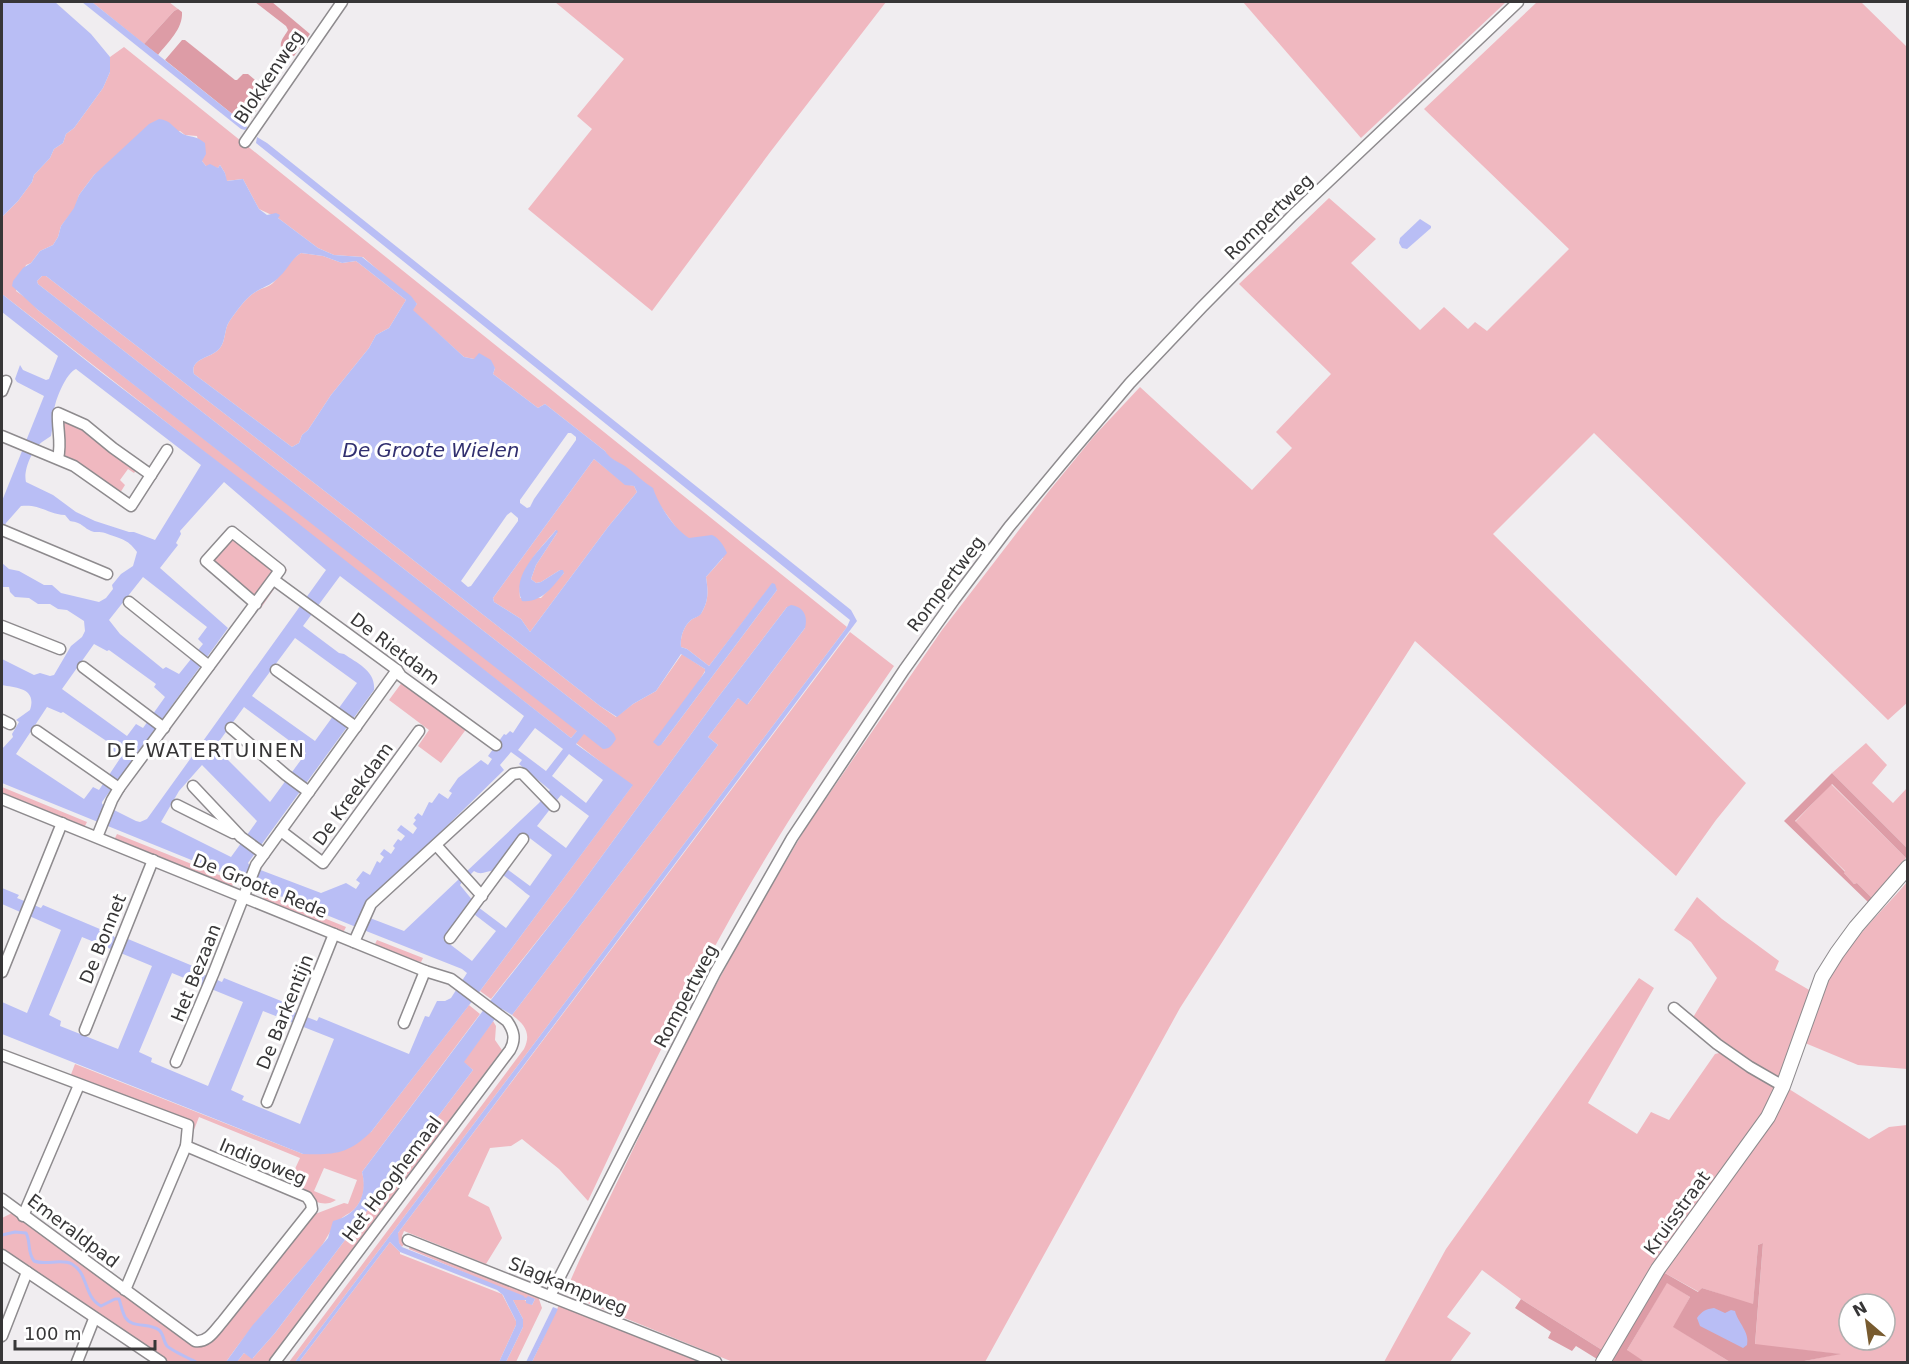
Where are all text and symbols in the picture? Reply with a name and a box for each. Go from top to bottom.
street label: Blokkenweg [230,26,308,127]
street label: Rompertweg [1220,169,1317,264]
water label: De Groote Wielen [343,438,519,462]
street label: Rompertweg [903,532,988,636]
street label: De Rietdam [347,608,444,689]
district label: DE WATERTUINEN [107,738,305,762]
street label: De Kreekdam [308,738,397,849]
street label: De Groote Rede [190,849,330,922]
street label: De Bonnet [75,891,130,987]
street label: Het Bezaan [166,921,225,1025]
street label: Rompertweg [649,940,722,1051]
street label: De Barkentijn [252,951,317,1072]
street label: Het Hooghemaal [338,1112,446,1245]
street label: Indigoweg [216,1134,310,1189]
street label: Kruisstraat [1639,1167,1714,1259]
street label: Emeraldpad [24,1189,123,1272]
street label: Slagkampweg [506,1252,631,1319]
north arrow [1837,1292,1897,1352]
text: N [1850,1298,1870,1321]
scale bar [15,1313,154,1351]
text: 100 m [24,1323,82,1344]

